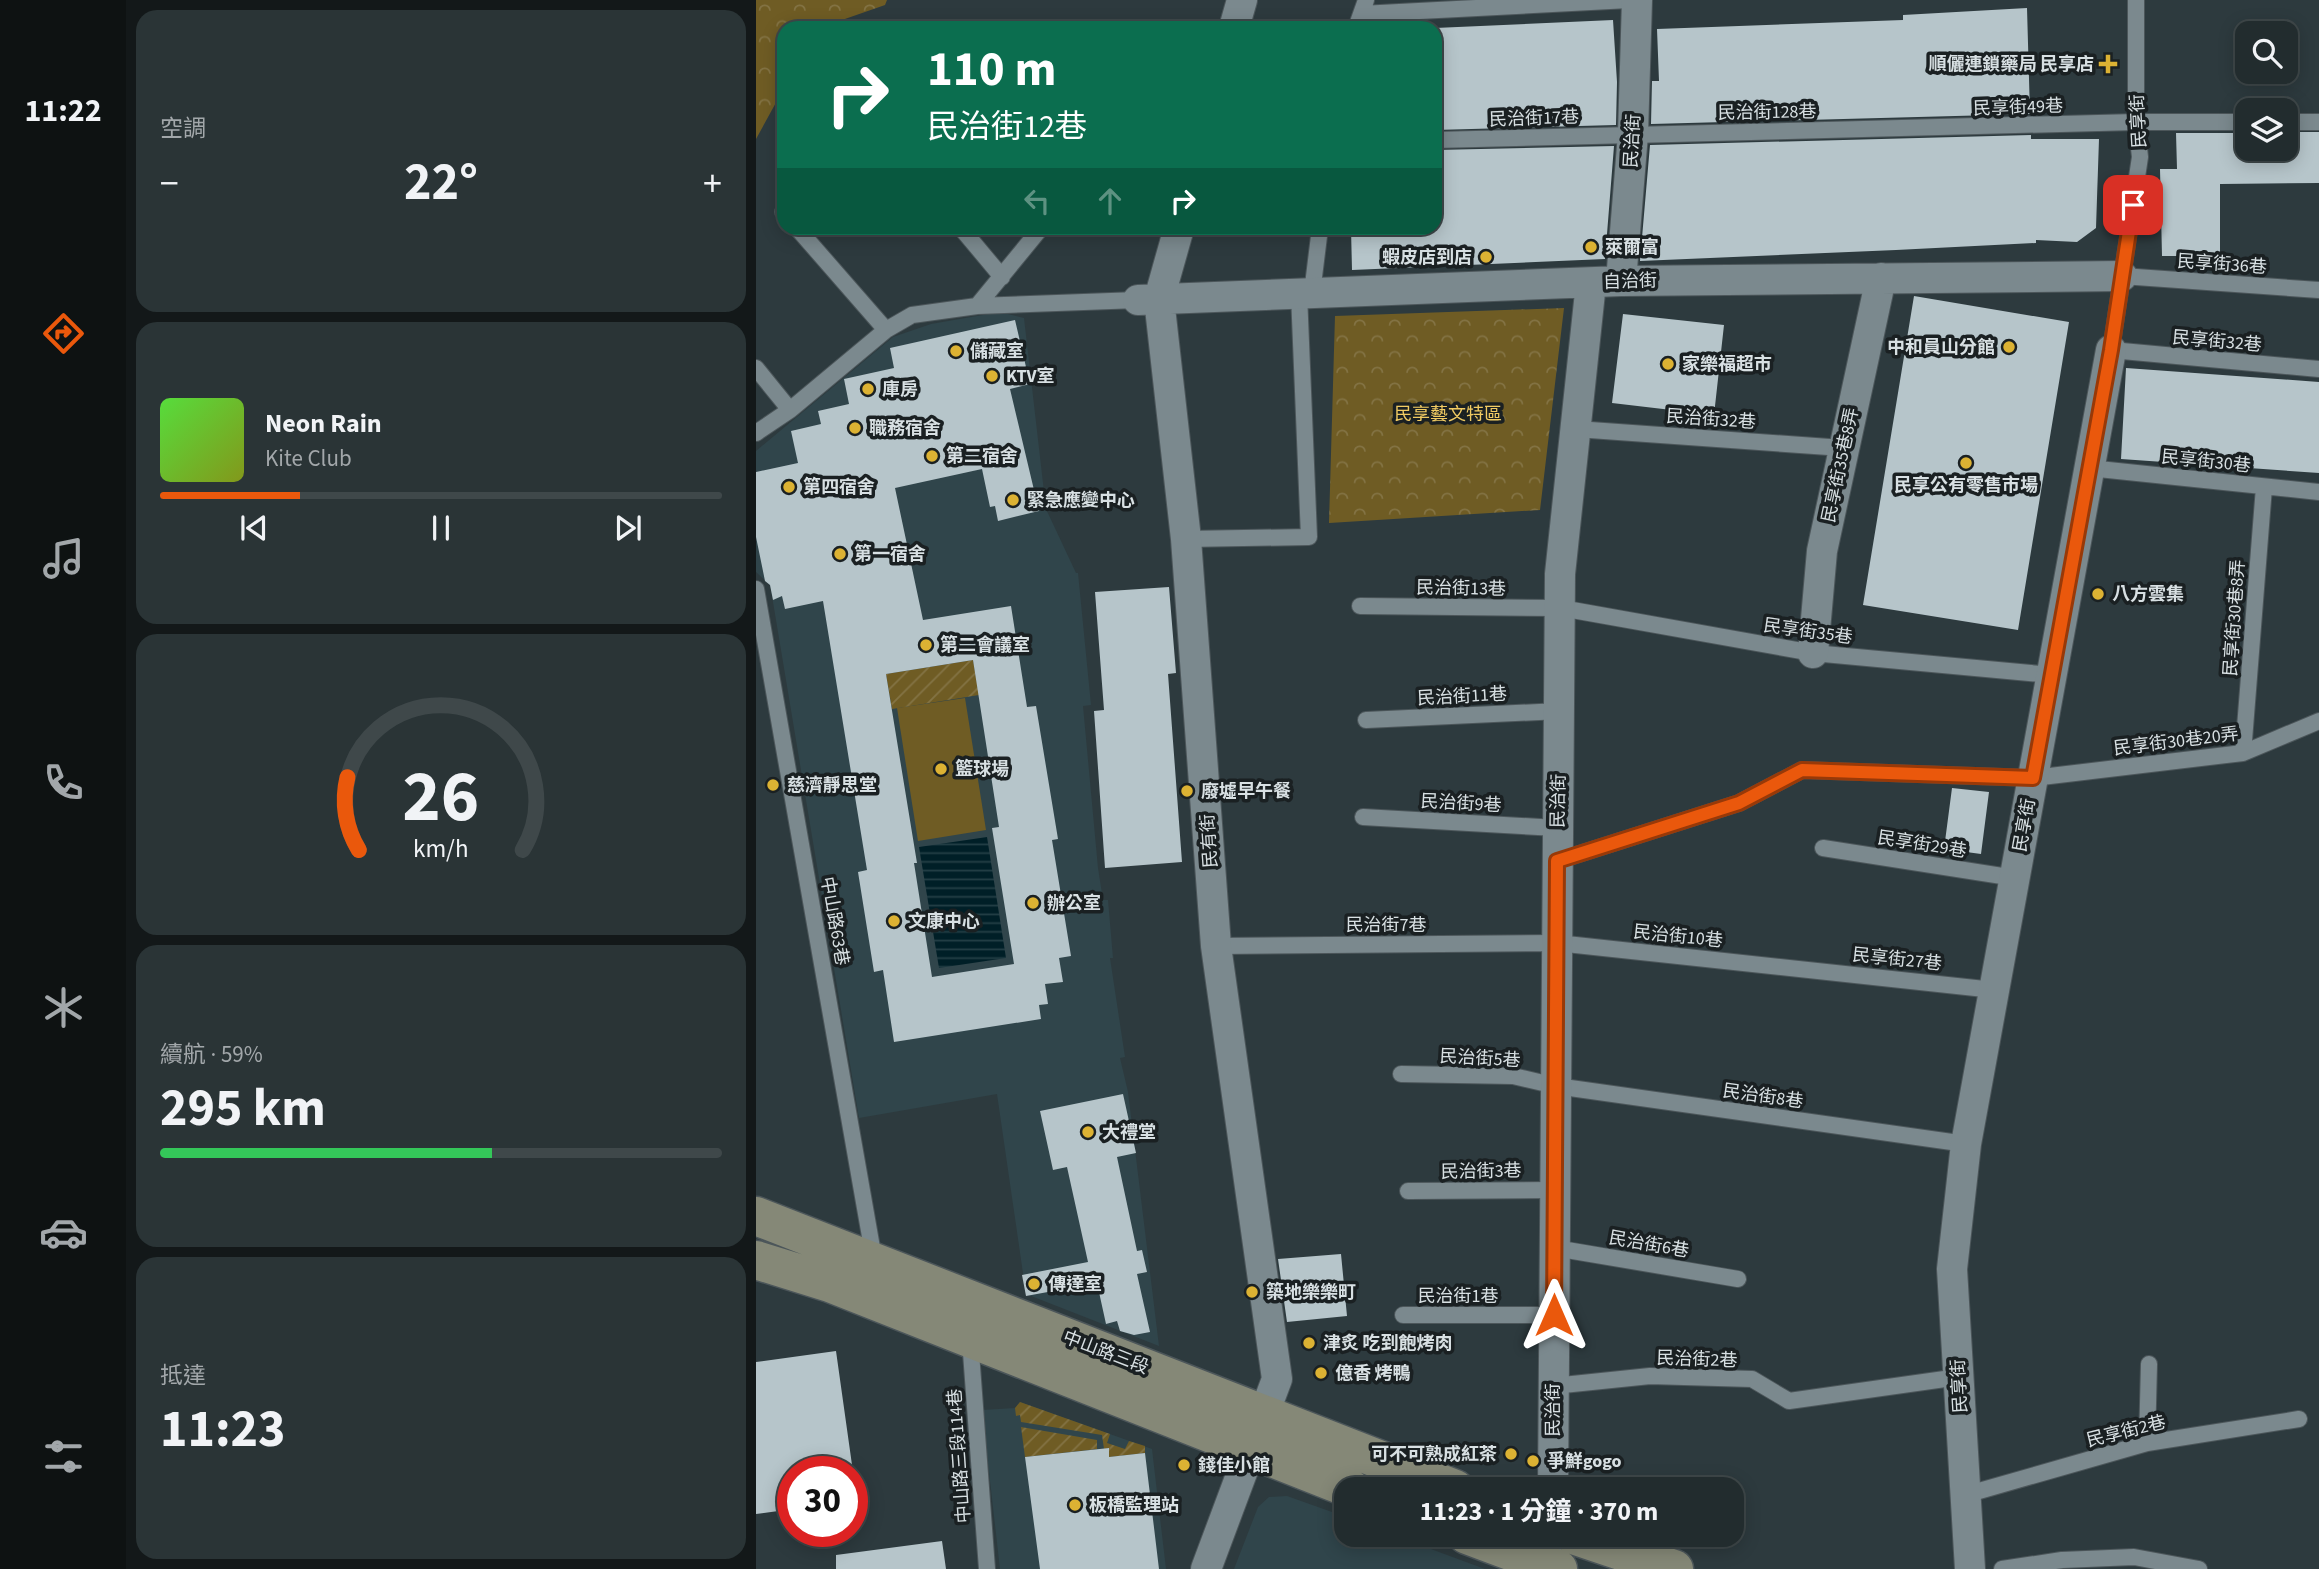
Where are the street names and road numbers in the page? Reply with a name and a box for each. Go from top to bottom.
street label: 民享街49巷 [1973,93,2063,122]
street label: 民享街 [2125,93,2152,149]
street label: 民治街128巷 [1717,99,1817,126]
street label: 民治街17巷 [1489,104,1579,133]
street label: 民治街 [1619,113,1646,169]
street label: 民享街36巷 [2176,249,2268,280]
street label: 自治街 [1603,268,1657,295]
street label: 民享街32巷 [2171,325,2263,358]
street label: 民治街32巷 [1665,404,1757,435]
street label: 民享街35巷8弄 [1816,405,1865,525]
street label: 民享街30巷 [2160,444,2252,479]
street label: 民享街30巷8弄 [2218,559,2251,677]
street label: 民治街13巷 [1416,575,1506,602]
street label: 民享街35巷 [1762,613,1854,650]
street label: 民治街11巷 [1416,682,1508,711]
street label: 民享街30巷20弄 [2112,721,2240,762]
street label: 民治街 [1546,774,1571,828]
street label: 民治街9巷 [1420,789,1502,818]
street label: 民享街 [2007,796,2041,854]
street label: 民有街 [1195,813,1224,869]
street label: 民享街29巷 [1876,825,1968,864]
street label: 中山路63巷 [814,875,855,968]
street label: 民治街7巷 [1346,913,1426,938]
street label: 民治街10巷 [1632,919,1724,954]
street label: 民享街27巷 [1851,942,1943,977]
street label: 民治街5巷 [1439,1044,1521,1073]
street label: 民治街8巷 [1721,1078,1805,1115]
street label: 民治街3巷 [1440,1158,1522,1185]
street label: 民治街6巷 [1607,1225,1691,1264]
street label: 民治街1巷 [1418,1284,1498,1309]
street label: 中山路三段 [1059,1325,1152,1380]
street label: 民治街2巷 [1656,1346,1738,1373]
street label: 民享街 [1946,1358,1973,1414]
street label: 民治街 [1541,1383,1566,1437]
street label: 中山路三段114巷 [942,1388,977,1524]
street label: 民享街2巷 [2084,1410,2168,1453]

